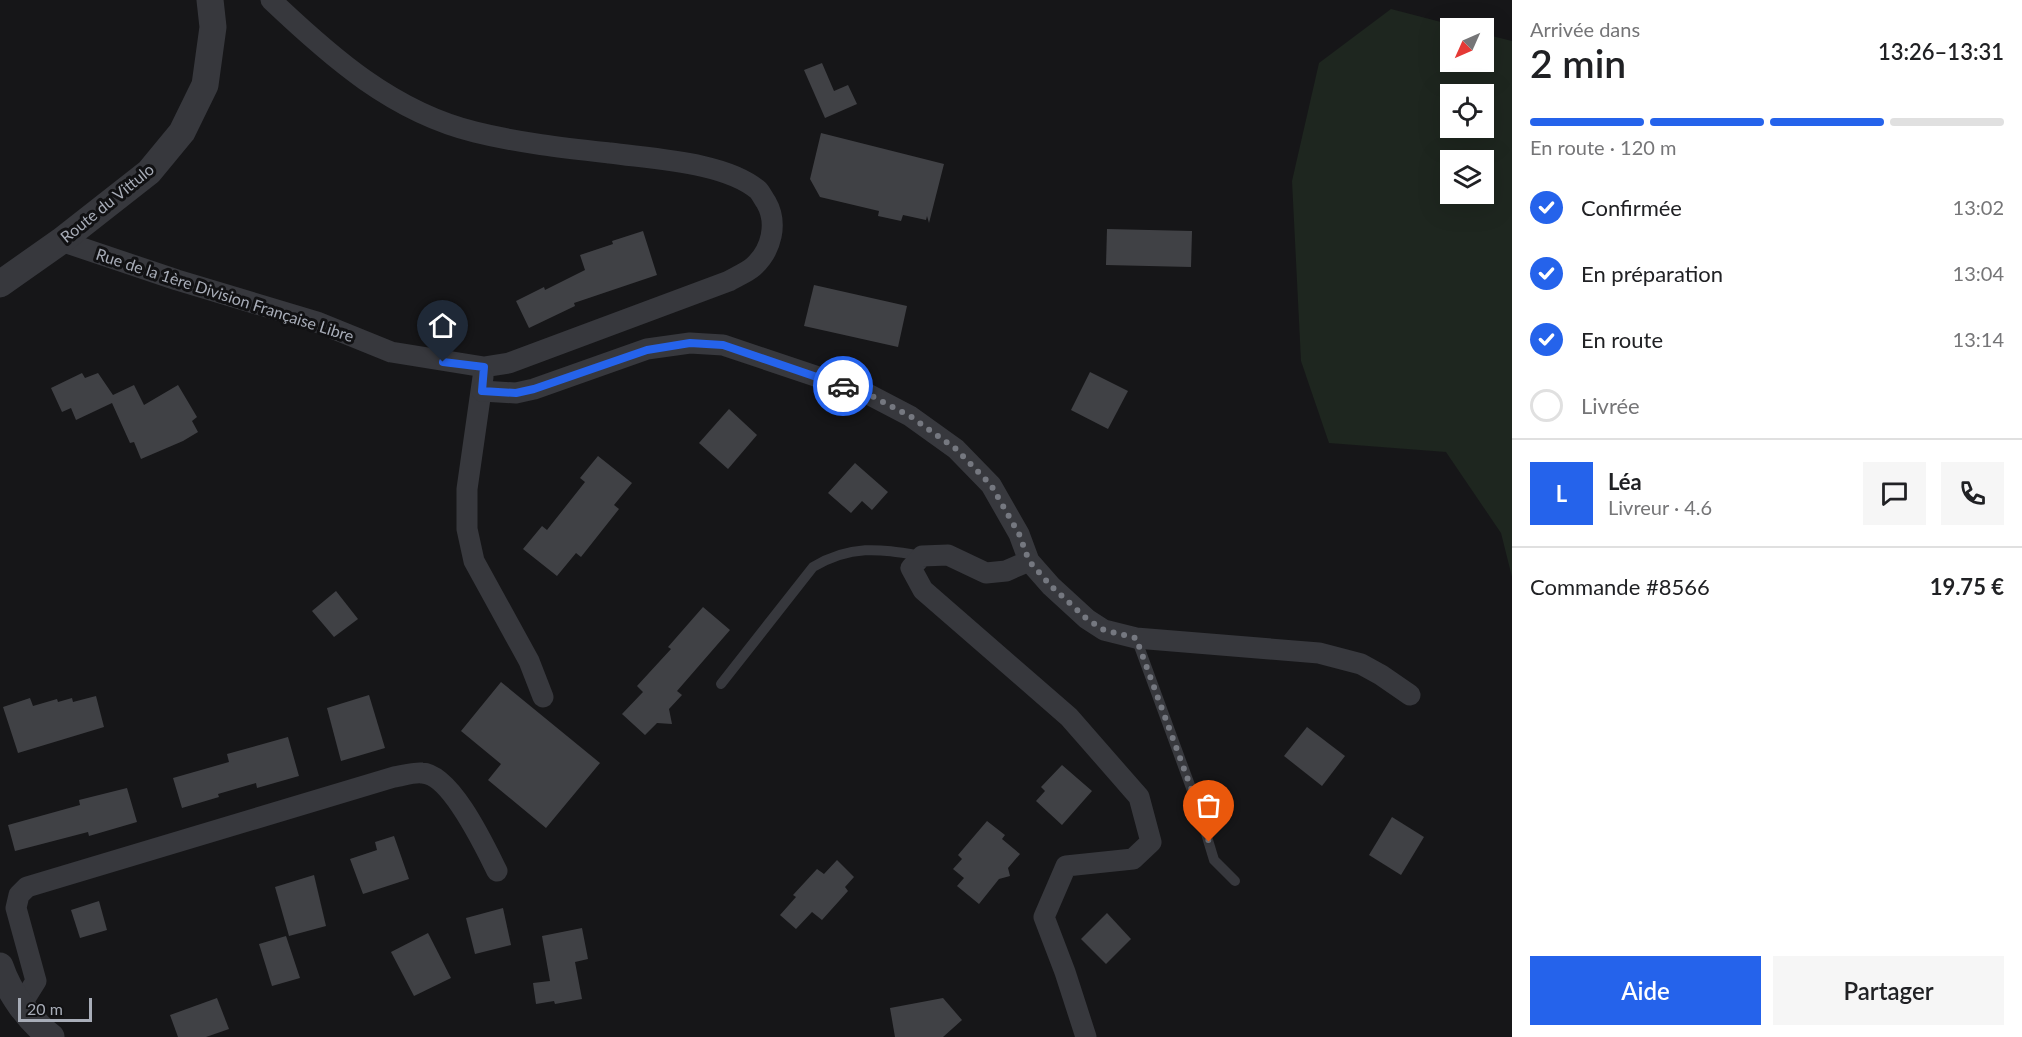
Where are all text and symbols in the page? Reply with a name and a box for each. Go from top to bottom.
text: Arrivée dans [1530,17,1640,41]
north arrow [1440,18,1494,72]
map controls [1440,18,1494,204]
text: 13:26–13:31 [1878,38,2004,65]
text: 2 min [1530,40,1626,86]
button: locate [1440,84,1494,138]
text: En route · 120 m [1530,135,1676,159]
button: layers [1440,150,1494,204]
street label: Route du Vittulo [56,159,157,246]
icon: check [1530,191,1563,224]
text: Confirmée [1581,194,1682,221]
text: 13:02 [1953,195,2004,219]
street label: Rue de la 1ère Division Française Libre [94,244,356,345]
icon: check [1530,257,1563,290]
text: En préparation [1581,260,1723,287]
text: 13:04 [1953,261,2004,285]
pin [417,300,468,362]
icon: home [426,309,459,342]
icon: check [1530,323,1563,356]
text: En route [1581,326,1663,353]
text: 13:14 [1953,327,2004,351]
courier [813,356,873,416]
icon: car [827,370,860,403]
text: Livrée [1581,392,1640,419]
button: chat [1863,462,1926,525]
button: phone [1941,462,2004,525]
text: Léa [1608,468,1642,495]
text: L [1556,480,1567,507]
text: Livreur · 4.6 [1608,495,1712,519]
text: Commande #8566 [1530,573,1710,600]
text: 19.75 € [1930,573,2004,600]
pin [1183,780,1234,842]
icon: bag [1192,789,1225,822]
button: Aide [1530,956,1761,1025]
button: Partager [1773,956,2004,1025]
scale bar [18,995,92,1022]
text: 20 m [27,999,63,1018]

